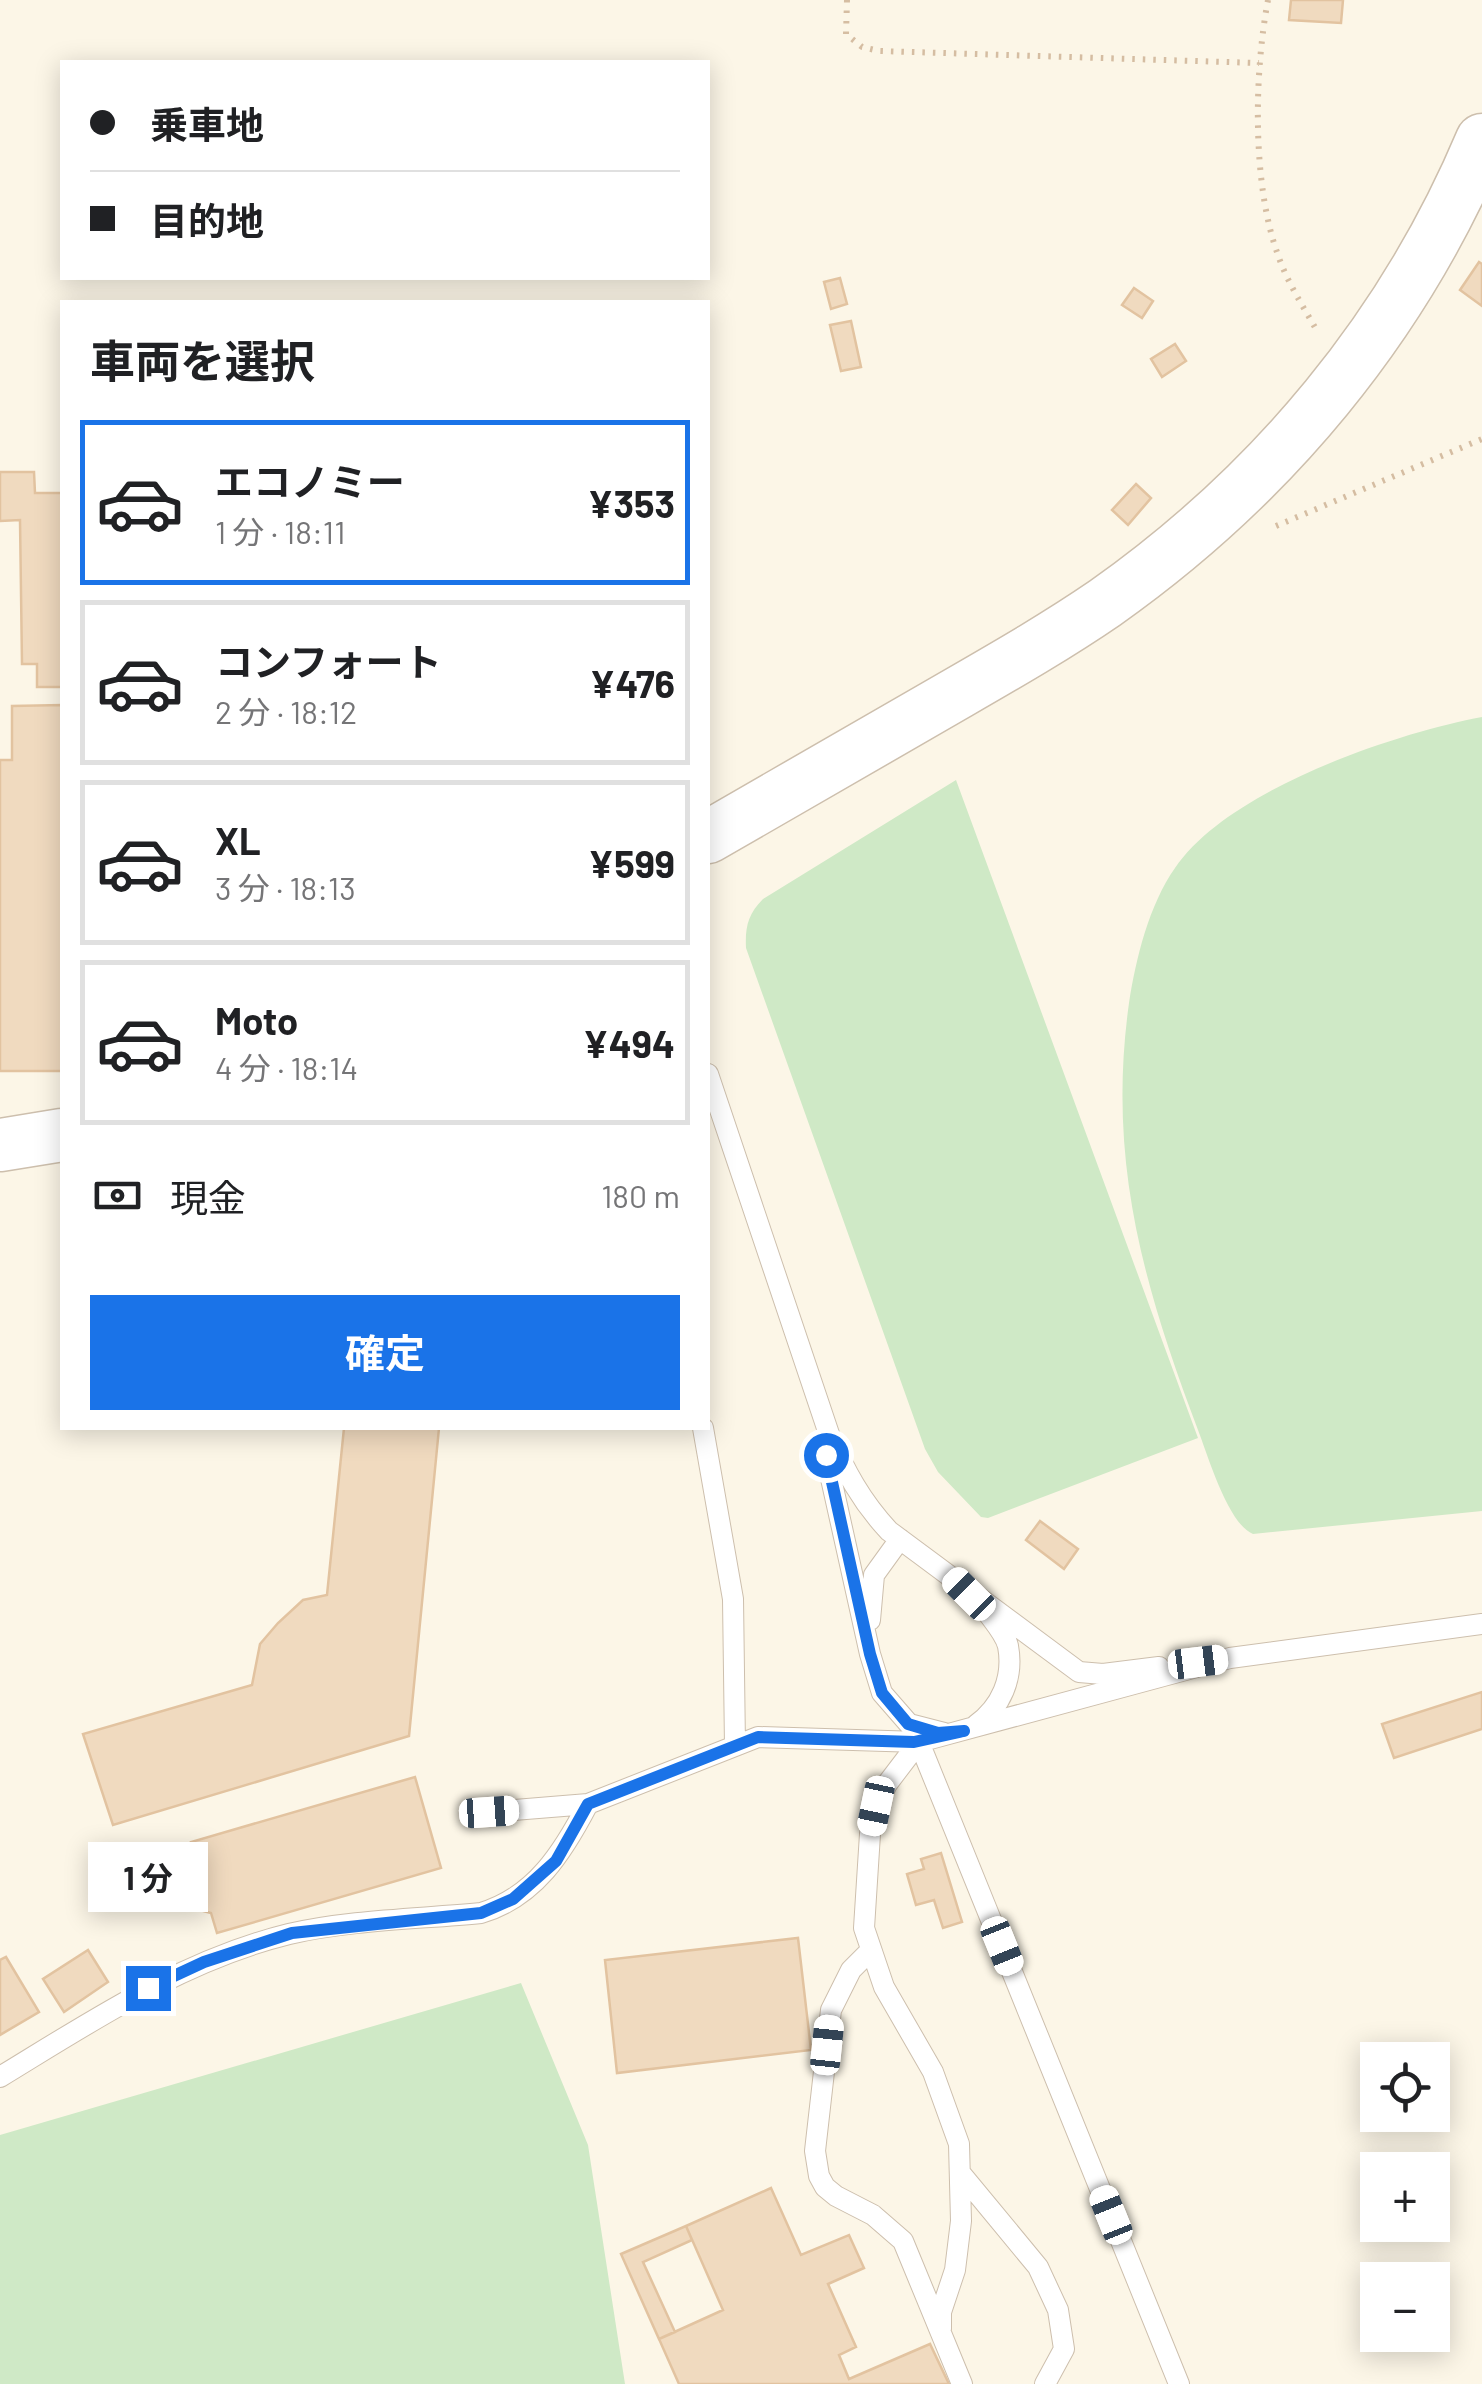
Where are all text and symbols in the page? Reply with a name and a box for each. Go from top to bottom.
text: 乗車地 [150,101,264,147]
text: 目的地 [150,197,264,243]
text: 車両を選択 [90,333,315,387]
icon: car [95,458,185,548]
text: エコノミー [215,458,405,504]
text: ¥353 [587,480,675,526]
text: 1 分 · 18:11 [215,512,345,550]
icon: car [95,638,185,728]
text: コンフォート [215,638,442,684]
text: ¥476 [589,660,675,706]
text: 2 分 · 18:12 [215,692,357,730]
text: XL [215,817,261,863]
icon: car [95,818,185,908]
text: ¥599 [588,840,675,886]
text: 3 分 · 18:13 [215,868,356,906]
text: Moto [215,997,298,1043]
icon: car [95,998,185,1088]
text: ¥494 [583,1020,675,1066]
text: 4 分 · 18:14 [215,1048,358,1086]
icon: cash [90,1168,145,1223]
text: 現金 [170,1174,246,1220]
text: 180 m [601,1176,680,1214]
button: 確定 [90,1295,680,1410]
route start [804,1433,849,1478]
car [937,1562,1001,1626]
car [1166,1643,1230,1681]
car [855,1774,897,1838]
car [458,1795,520,1829]
callout: 1 分 [88,1843,208,1913]
text: 1 分 [123,1858,173,1896]
car [977,1913,1027,1979]
route end [126,1966,171,2011]
car [809,2014,845,2076]
map controls [1360,2042,1450,2352]
button: locate [1360,2042,1450,2132]
button: + [1360,2152,1450,2242]
car [1086,2182,1136,2248]
button: − [1360,2262,1450,2352]

